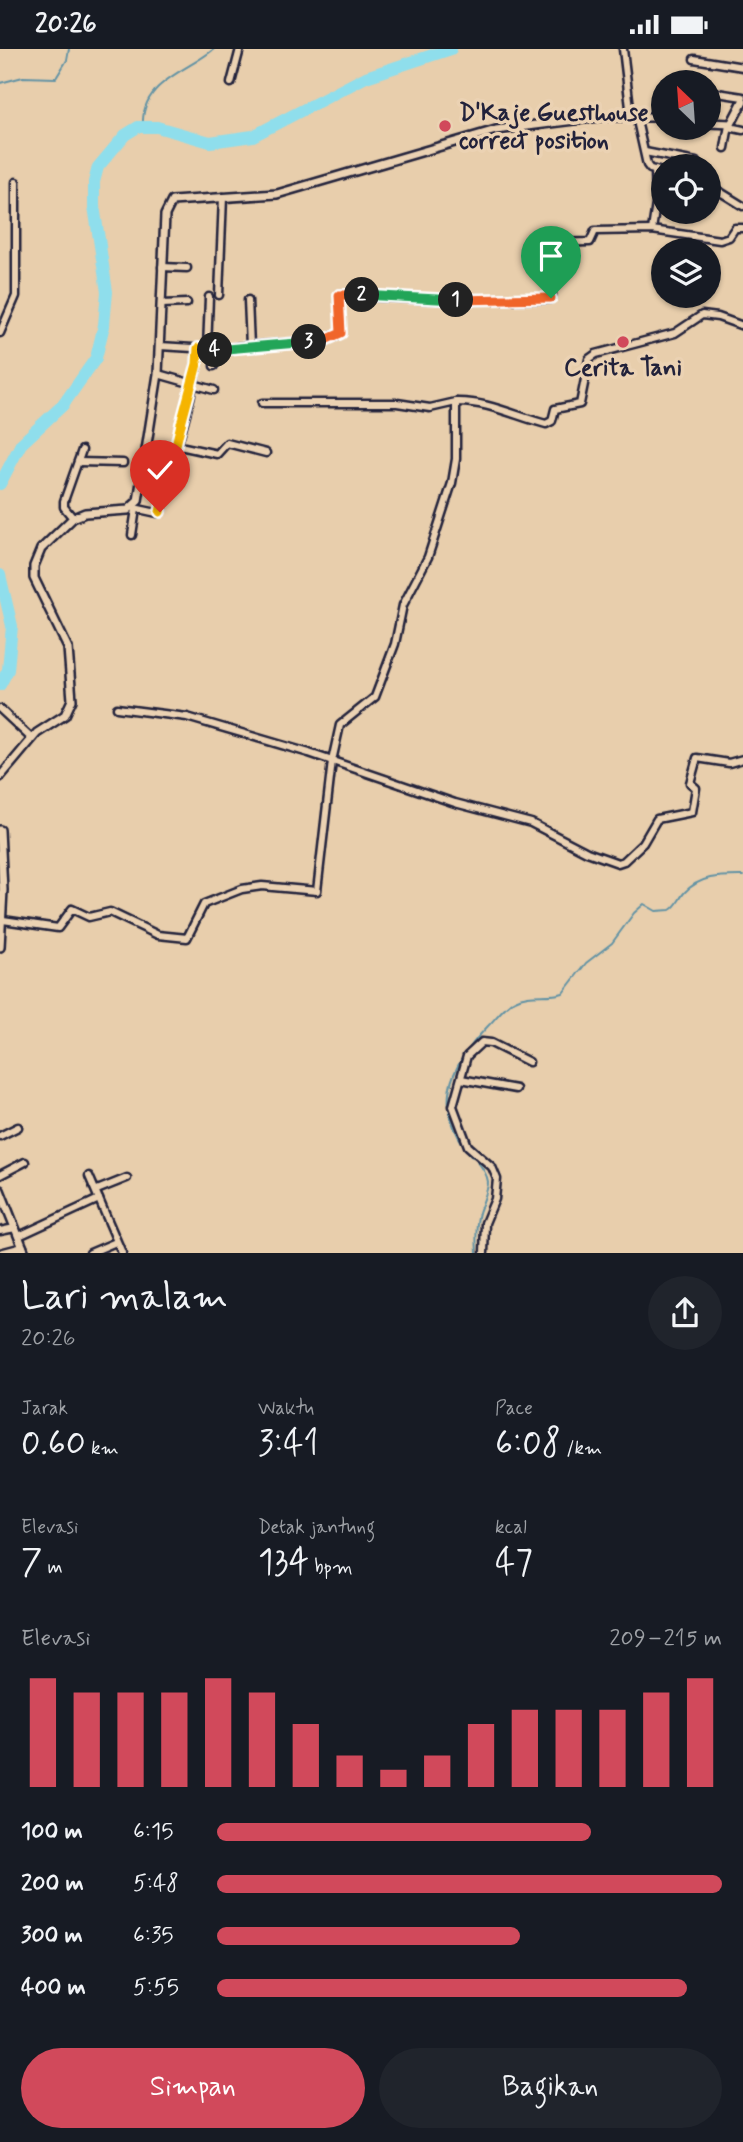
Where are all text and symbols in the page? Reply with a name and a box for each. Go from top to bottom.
text: 20:26 [35,8,97,42]
north arrow [651,70,721,140]
map controls [651,70,721,308]
place label: D'Kaje Guesthouse correct position [459,98,649,157]
marker: D'Kaje Guesthouse correct position [437,118,453,134]
button: locate [651,154,721,224]
pin [521,226,581,298]
icon: arrive [532,237,570,275]
button: layers [651,238,721,308]
pin: 2 [344,278,380,313]
text: 2 [357,282,366,307]
pin: 1 [438,282,474,317]
text: 1 [451,287,460,312]
pin: 3 [292,325,326,359]
text: 3 [304,329,313,354]
pin: 4 [198,333,232,367]
marker: Cerita Tani [615,334,631,350]
text: 4 [209,337,220,362]
place label: Cerita Tani [564,353,682,384]
pin [130,440,190,512]
icon: check [141,451,179,489]
text: Lari malam [21,1273,228,1322]
button: share [648,1276,722,1350]
text: 20:26 [21,1324,76,1354]
text: Jarak [21,1396,68,1421]
text: Waktu [258,1396,314,1421]
text: Pace [495,1396,533,1421]
text: 0.60 [21,1421,86,1467]
text: 3:41 [258,1421,319,1467]
text: 6:08 [495,1421,561,1467]
text: km [86,1436,119,1461]
text: /km [561,1436,602,1461]
text: Elevasi [21,1515,78,1540]
text: Detak jantung [258,1515,375,1540]
text: kcal [495,1515,527,1540]
text: 7 [21,1540,42,1586]
text: 134 [258,1540,309,1586]
text: 47 [495,1540,533,1586]
text: m [42,1555,63,1580]
text: bpm [309,1555,352,1580]
text: Elevasi [21,1624,90,1654]
text: 209–215 m [609,1624,722,1654]
text: 100 m [21,1817,83,1847]
text: 6:15 [133,1817,173,1847]
text: 200 m [21,1869,84,1899]
text: 5:48 [133,1869,179,1899]
text: 300 m [21,1921,83,1951]
text: 6:35 [133,1921,174,1951]
text: 400 m [21,1973,86,2003]
text: 5:55 [133,1973,179,2003]
button: Simpan [21,2048,365,2128]
button: Bagikan [379,2048,722,2128]

